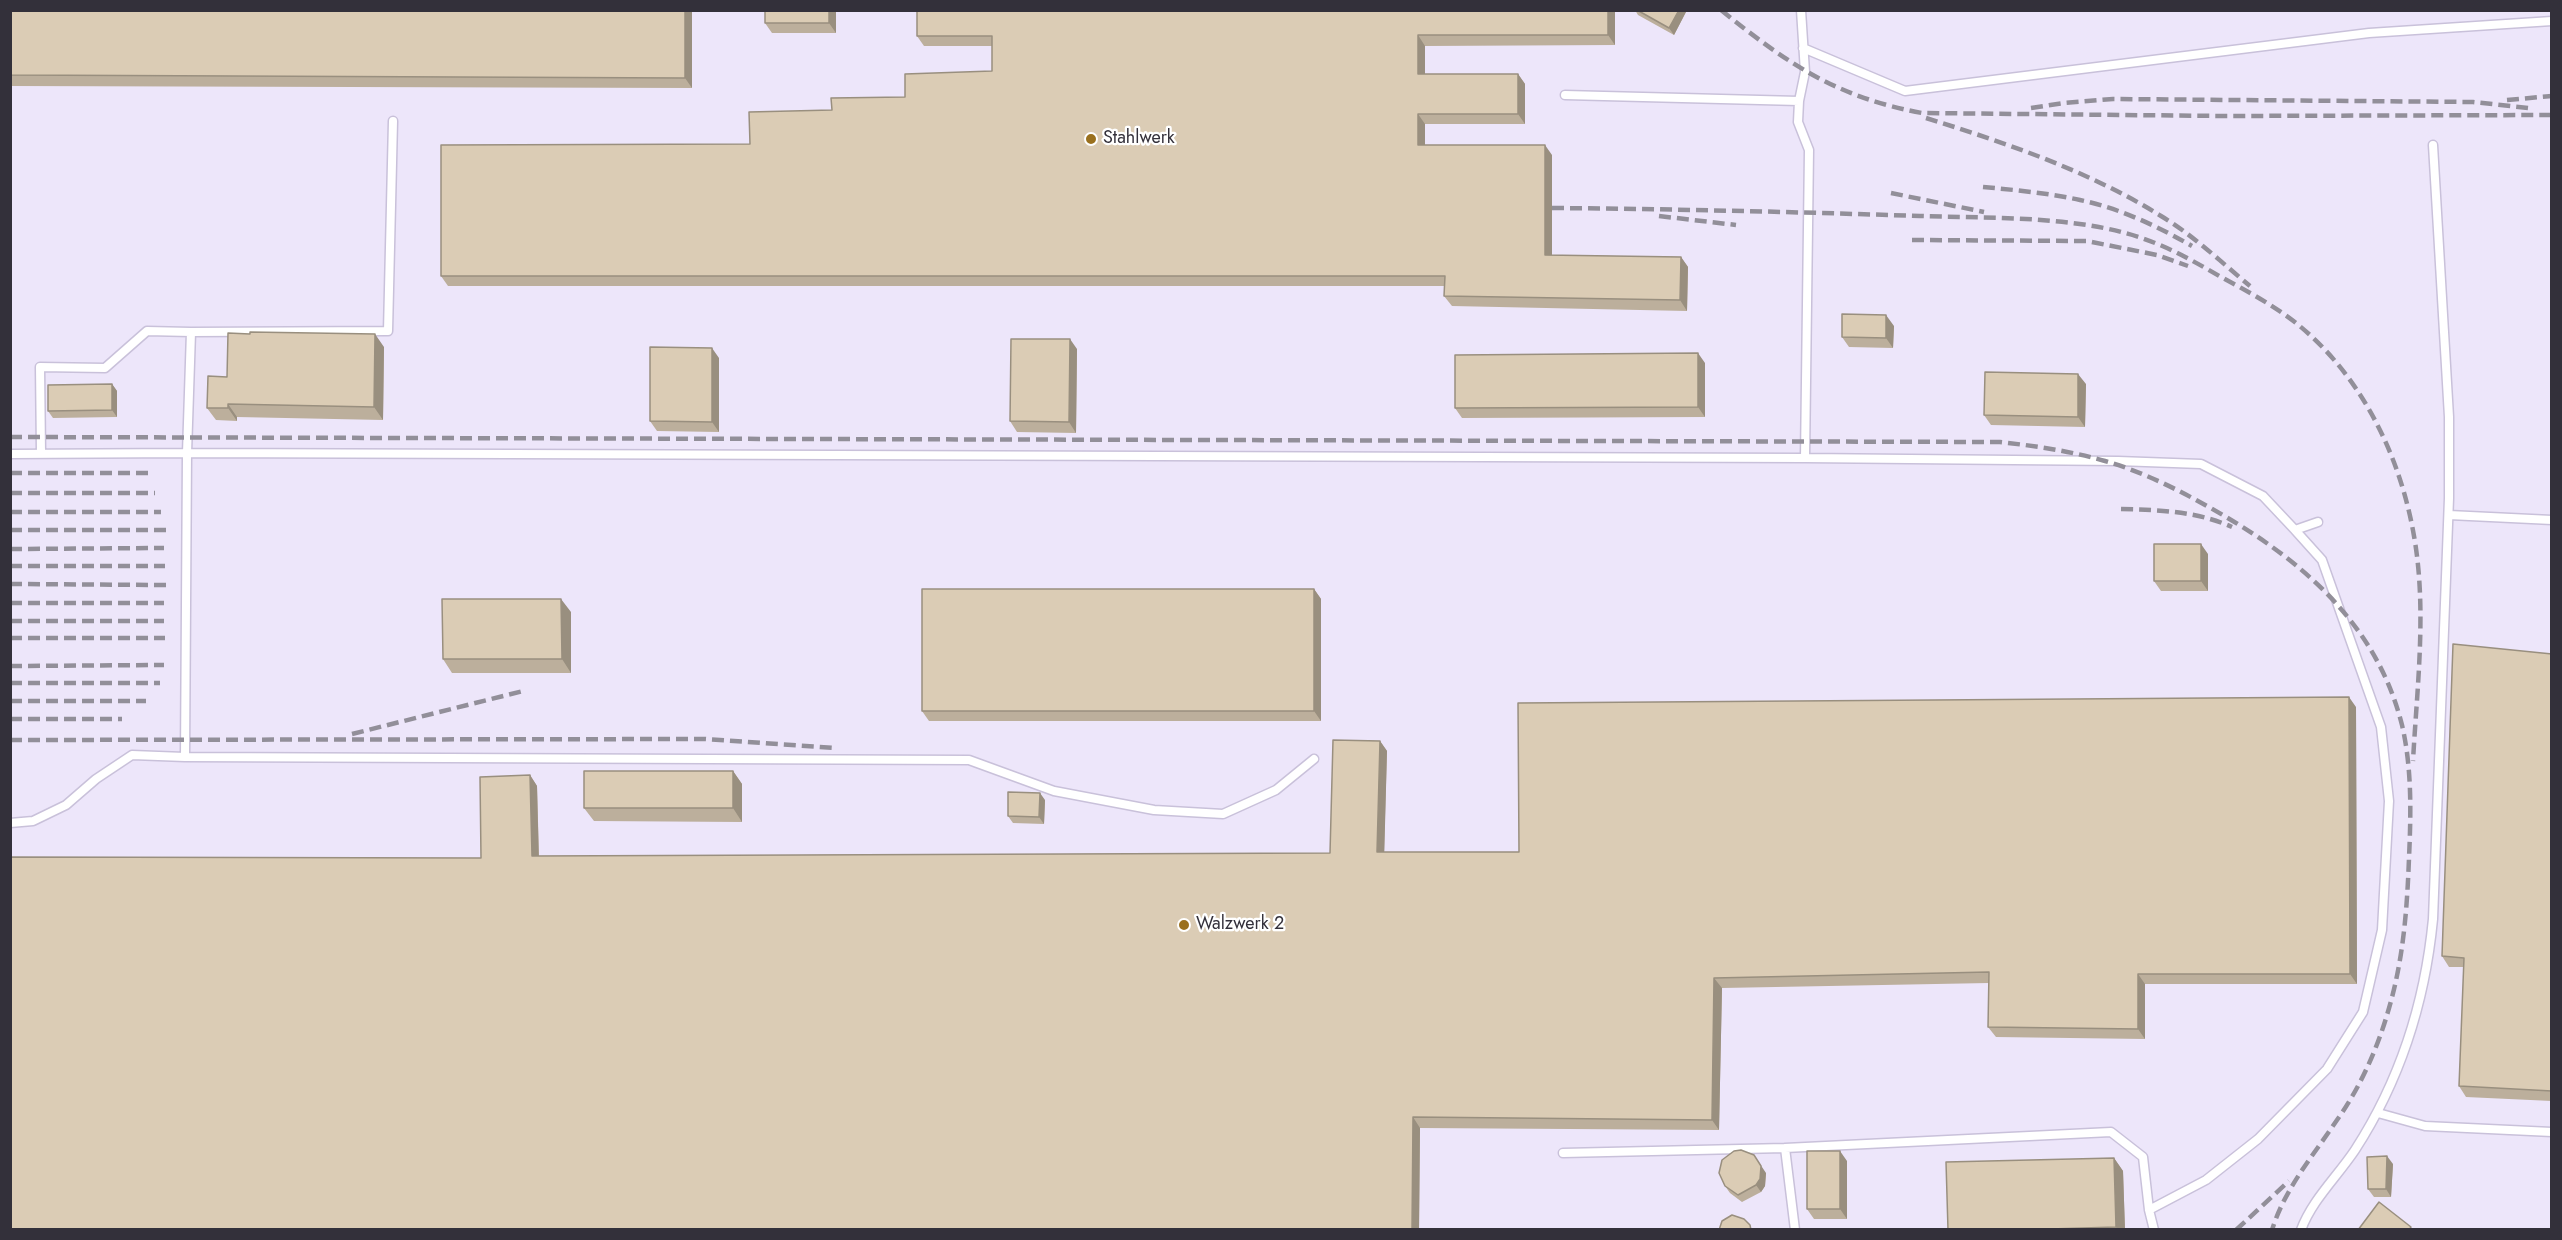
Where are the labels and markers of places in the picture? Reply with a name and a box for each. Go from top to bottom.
place label: Stahlwerk [1103,128,1175,150]
marker: Stahlwerk [1084,132,1098,146]
place label: Walzwerk 2 [1196,914,1284,936]
marker: Walzwerk 2 [1177,918,1191,932]

